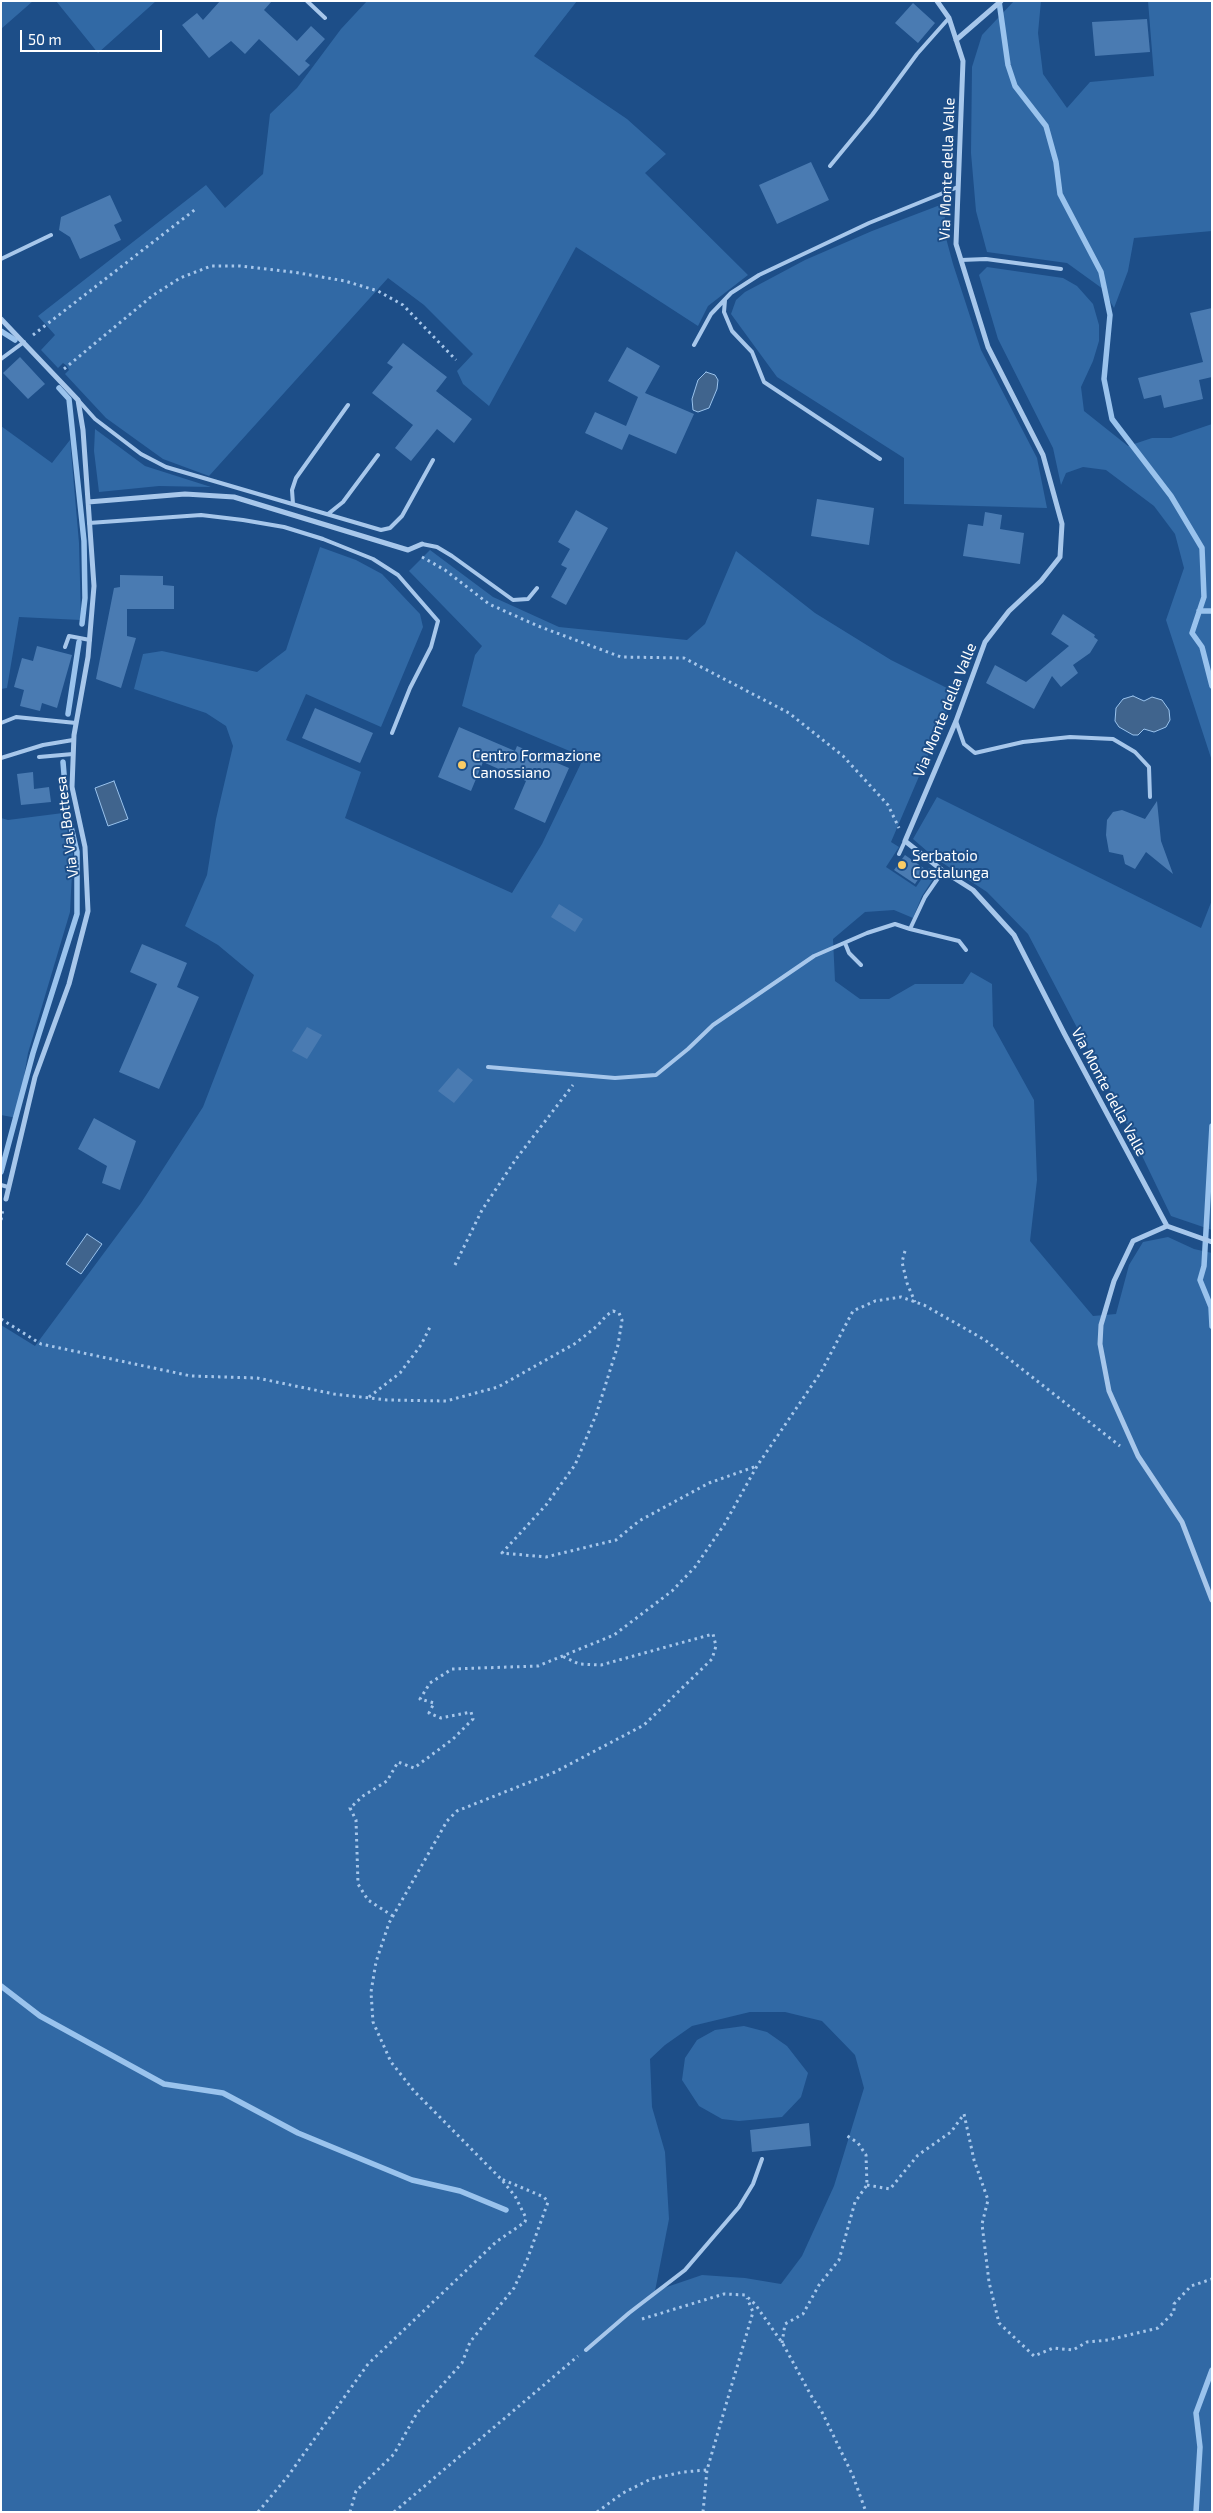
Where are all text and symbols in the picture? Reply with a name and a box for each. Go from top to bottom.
scale bar [22,20,165,52]
text: 50 m [28,30,62,48]
street label: Via Monte della Valle [936,97,958,241]
street label: Via Monte della Valle [910,640,980,780]
place label: Centro Formazione Canossiano [472,747,601,782]
marker: Centro Formazione Canossiano [456,759,468,771]
street label: Via Val Bottesa [52,775,82,879]
place label: Serbatoio Costalunga [912,847,989,882]
marker: Serbatoio Costalunga [896,859,908,871]
street label: Via Monte della Valle [1067,1025,1151,1159]

